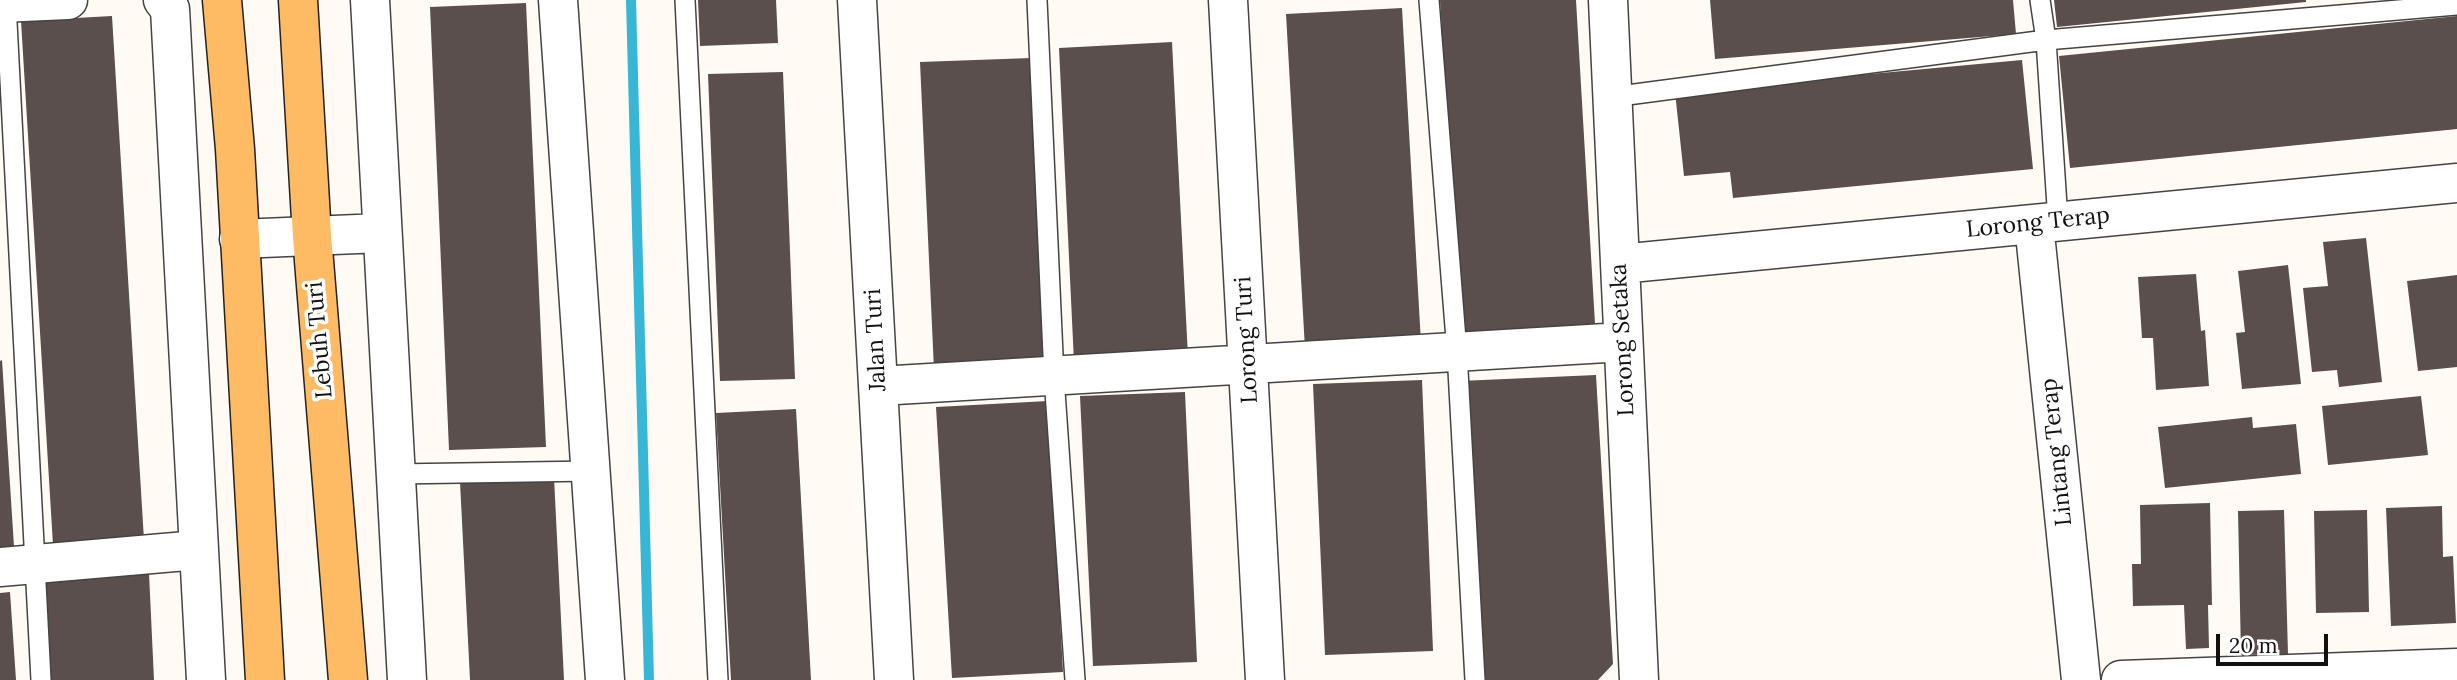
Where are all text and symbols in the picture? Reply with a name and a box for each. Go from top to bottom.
street label: Lorong Terap [1965,202,2111,244]
street label: Lorong Setaka [1605,263,1641,417]
street label: Lorong Turi [1230,276,1264,404]
street label: Lebuh Turi [301,280,339,400]
street label: Jalan Turi [860,288,892,392]
street label: Lintang Terap [2036,377,2078,527]
scale bar [2219,620,2331,664]
text: 20 m [2229,632,2278,659]

